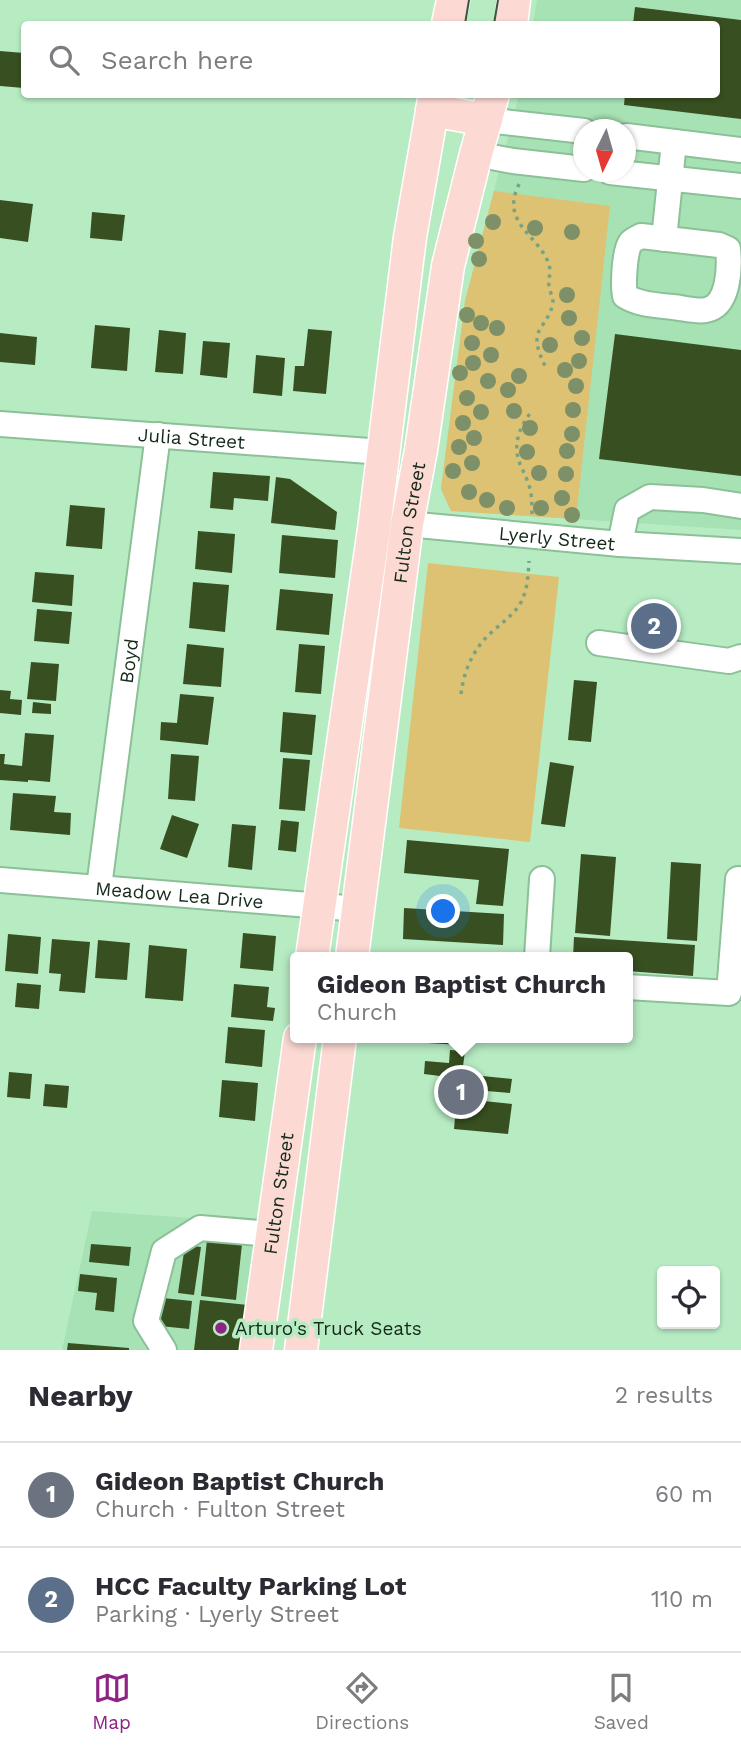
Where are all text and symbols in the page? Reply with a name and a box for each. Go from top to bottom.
search box [21,21,720,98]
icon: search [45,41,83,79]
text: Search here [101,45,253,75]
north arrow [573,119,636,182]
street label: Julia Street [137,423,246,454]
street label: Fulton Street [389,460,430,585]
street label: Lyerly Street [498,522,616,555]
pin: 2 [631,600,677,652]
street label: Boyd [115,637,143,685]
street label: Meadow Lea Drive [94,877,265,913]
your location [426,894,460,928]
popup [290,952,633,1043]
text: Gideon Baptist Church [317,969,606,999]
text: Church [317,999,397,1026]
pin: 1 [438,1066,484,1118]
street label: Fulton Street [259,1131,299,1256]
map controls [657,1266,720,1329]
button: locate [657,1266,720,1329]
place label: Arturo's Truck Seats [235,1317,422,1340]
marker: Arturo's Truck Seats [213,1320,229,1336]
text: Nearby [28,1378,133,1413]
text: 2 results [615,1382,713,1409]
text: Gideon Baptist Church [95,1466,384,1496]
text: 1 [46,1481,56,1508]
text: 60 m [655,1481,713,1508]
text: Church · Fulton Street [95,1496,345,1523]
text: HCC Faculty Parking Lot [95,1571,406,1601]
text: 2 [44,1586,58,1613]
text: 110 m [651,1586,713,1613]
text: Parking · Lyerly Street [95,1601,339,1628]
tab: Map [92,1669,131,1734]
tab: Directions [315,1669,409,1734]
tab: Saved [594,1669,649,1734]

